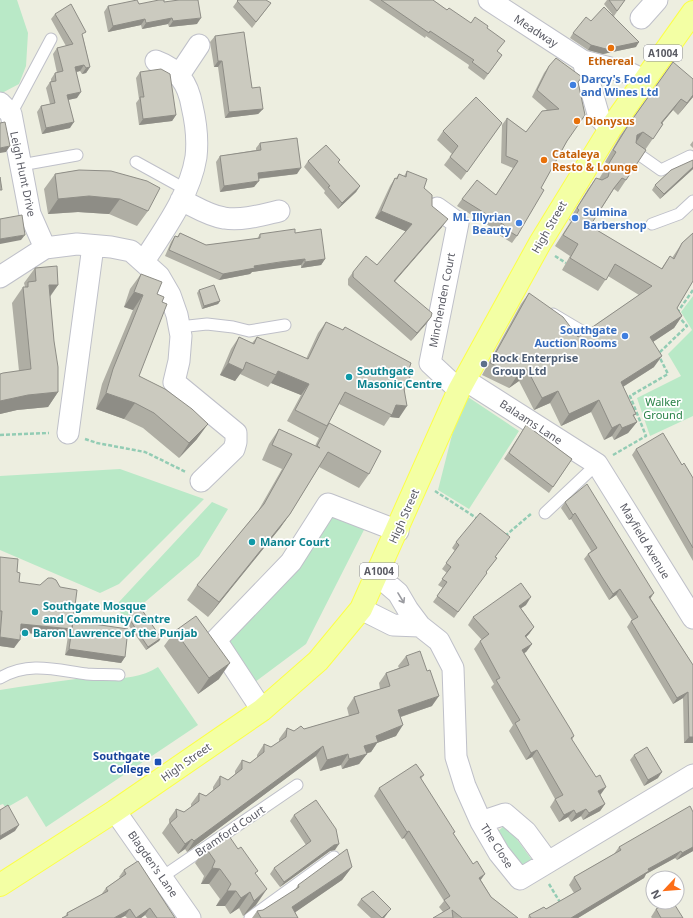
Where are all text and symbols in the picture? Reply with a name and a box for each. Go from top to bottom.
street label: Meadway [511,11,561,51]
marker: Ethereal [606,43,616,53]
road number: A1004 [644,45,682,61]
place label: Ethereal [588,53,634,68]
place label: Darcy's Food and Wines Ltd [581,71,658,99]
marker: Darcy's Food and Wines Ltd [568,80,578,90]
place label: Dionysus [585,113,635,128]
marker: Dionysus [572,116,582,126]
street label: Leigh Hunt Drive [7,130,40,218]
place label: Cataleya Resto & Lounge [552,146,638,174]
marker: Cataleya Resto & Lounge [539,155,549,165]
street label: High Street [528,198,570,256]
place label: Sulmina Barbershop [583,204,647,232]
place label: ML Illyrian Beauty [453,209,512,237]
marker: Sulmina Barbershop [570,213,580,223]
marker: ML Illyrian Beauty [514,218,524,228]
street label: Minchenden Court [425,251,458,349]
place label: Southgate Auction Rooms [534,322,617,350]
marker: Southgate Auction Rooms [620,331,630,341]
place label: Rock Enterprise Group Ltd [492,350,579,378]
marker: Rock Enterprise Group Ltd [479,359,489,369]
place label: Southgate Masonic Centre [357,363,443,391]
marker: Southgate Masonic Centre [344,372,354,382]
park label: Walker Ground [643,394,683,422]
street label: Balaams Lane [497,396,565,447]
street label: High Street [385,486,422,545]
street label: Mayfield Avenue [617,500,674,581]
place label: Manor Court [260,534,330,549]
marker: Manor Court [247,537,257,547]
road number: A1004 [360,563,398,579]
one-way arrow [397,592,405,603]
place label: Southgate Mosque and Community Centre [43,598,171,626]
marker: Southgate Mosque and Community Centre [30,607,40,617]
place label: Baron Lawrence of the Punjab [33,625,197,640]
marker: Baron Lawrence of the Punjab [20,628,30,638]
street label: High Street [158,739,214,784]
place label: Southgate College [93,748,150,776]
marker: Southgate College [153,757,163,767]
street label: Bramford Court [192,802,268,860]
street label: The Close [478,821,517,871]
street label: Blagden's Lane [125,828,182,900]
north arrow [645,870,685,910]
text: N [647,887,664,902]

